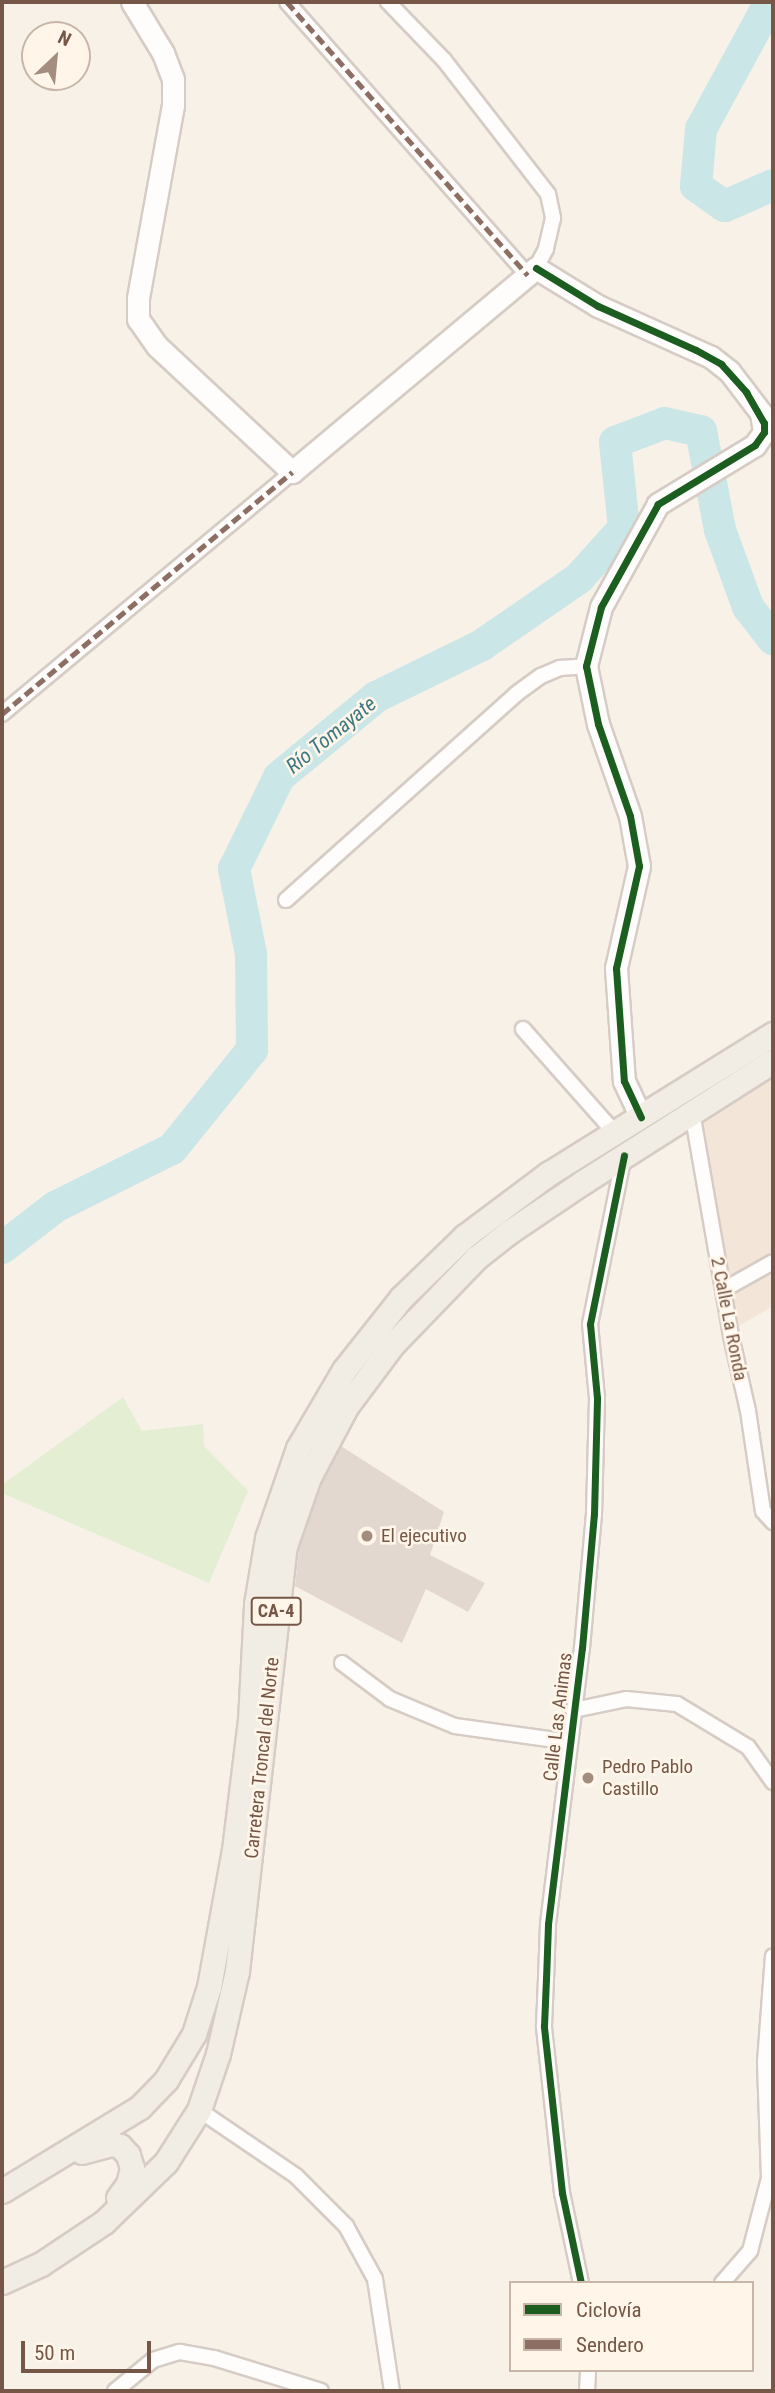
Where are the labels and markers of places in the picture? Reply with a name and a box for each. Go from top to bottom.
place label: El ejecutivo [381,1525,467,1547]
marker: El ejecutivo [359,1528,375,1544]
place label: Pedro Pablo Castillo [602,1756,693,1800]
marker: Pedro Pablo Castillo [580,1770,596,1786]

